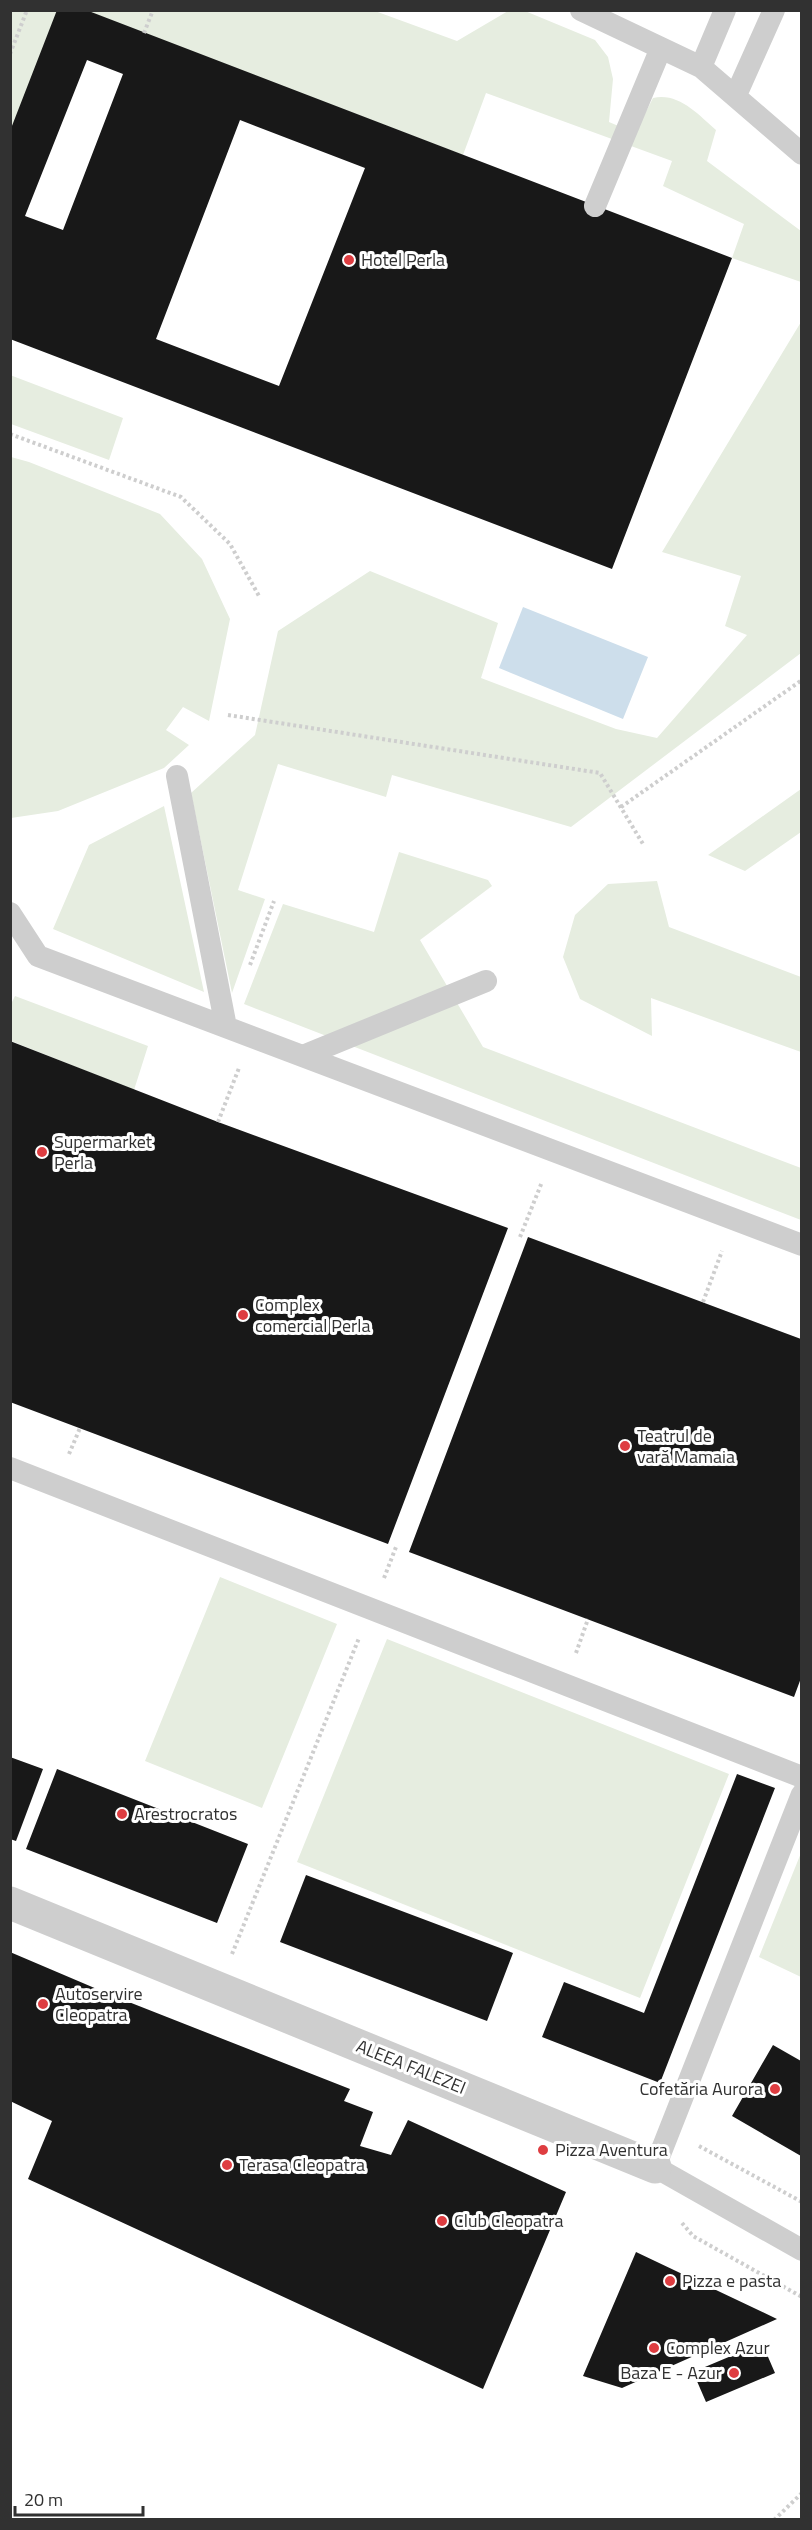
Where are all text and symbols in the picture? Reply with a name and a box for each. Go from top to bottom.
place label: Hotel Perla [361,246,445,273]
marker: Hotel Perla [342,253,356,267]
place label: Supermarket Perla [54,1128,153,1176]
marker: Supermarket Perla [35,1145,49,1159]
place label: Complex comercial Perla [255,1291,370,1339]
marker: Complex comercial Perla [236,1308,250,1322]
place label: Teatrul de vară Mamaia [637,1422,735,1470]
marker: Teatrul de vară Mamaia [618,1439,632,1453]
place label: Arestrocratos [134,1800,237,1827]
marker: Arestrocratos [115,1807,129,1821]
place label: Autoservire Cleopatra [55,1980,143,2028]
marker: Autoservire Cleopatra [36,1997,50,2011]
street label: ALEEA FALEZEI [352,2032,470,2101]
place label: Cofetăria Aurora [639,2075,763,2102]
marker: Cofetăria Aurora [768,2082,782,2096]
place label: Pizza Aventura [555,2136,668,2163]
marker: Pizza Aventura [536,2143,550,2157]
place label: Terasa Cleopatra [239,2151,365,2178]
marker: Terasa Cleopatra [220,2158,234,2172]
place label: Club Cleopatra [454,2207,564,2234]
marker: Club Cleopatra [435,2214,449,2228]
place label: Pizza e pasta [682,2267,781,2294]
marker: Pizza e pasta [663,2274,677,2288]
place label: Complex Azur [666,2334,770,2361]
marker: Complex Azur [647,2341,661,2355]
place label: Baza E - Azur [620,2359,722,2386]
marker: Baza E - Azur [727,2366,741,2380]
scale bar [15,2479,142,2517]
text: 20 m [24,2486,63,2513]

